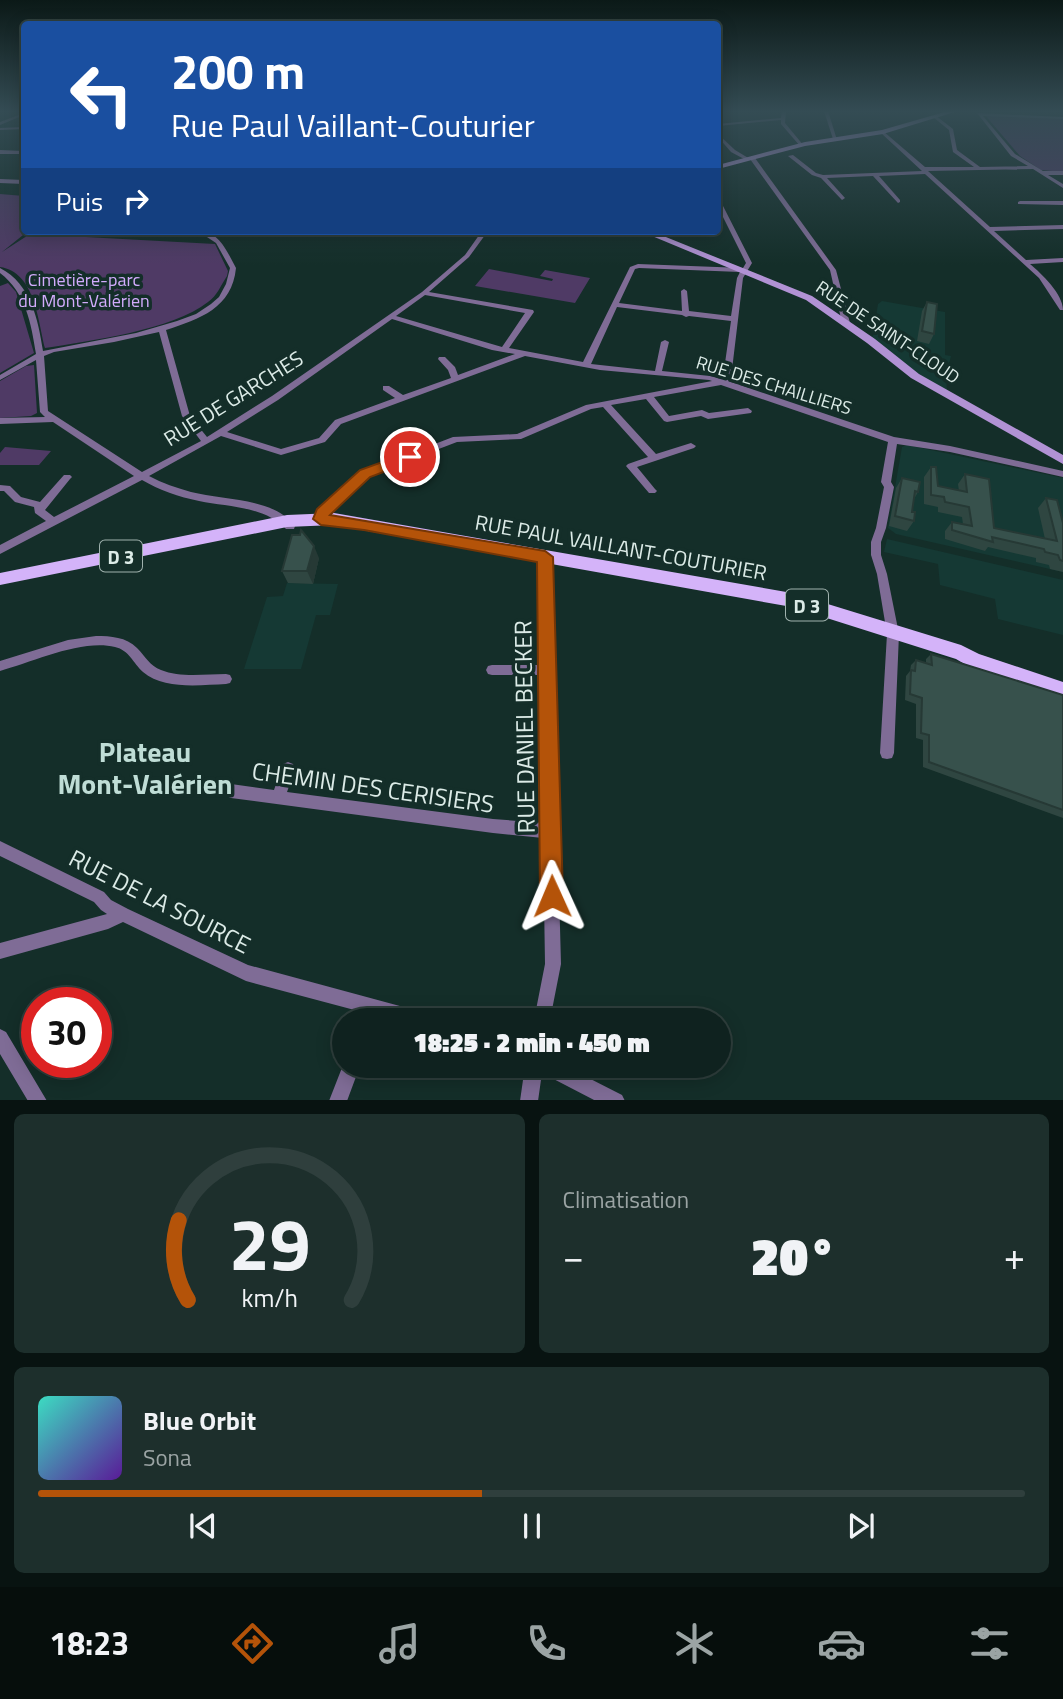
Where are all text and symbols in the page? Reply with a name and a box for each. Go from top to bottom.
text: 200 m [171,33,305,108]
icon: left [56,49,147,140]
text: Rue Paul Vaillant-Couturier [171,101,535,149]
text: Puis [56,182,103,221]
icon: right [117,182,155,220]
park label: Cimetière-parc du Mont-Valérien [18,266,150,314]
street label: RUE DE SAINT-CLOUD [811,274,965,390]
street label: RUE DE GARCHES [157,342,309,454]
street label: RUE DES CHAILLIERS [693,348,855,422]
pin [380,427,440,487]
icon: arrive [391,438,429,476]
street label: RUE PAUL VAILLANT-COUTURIER [473,506,769,588]
road number: D 3 [100,540,142,572]
road number: D 3 [786,590,828,620]
street label: RUE DANIEL BECKER [504,620,544,834]
district label: Plateau Mont-Valérien [58,730,232,805]
street label: CHEMIN DES CERISIERS [250,752,496,822]
street label: RUE DE LA SOURCE [63,840,257,962]
position arrow [515,859,589,933]
speed limit sign: 30 [21,987,112,1078]
text: 18:25 · 2 min · 450 m [413,1023,650,1062]
text: Climatisation [563,1182,689,1217]
text: 29 [228,1188,310,1298]
text: 20° [751,1216,837,1295]
text: − [563,1227,584,1285]
text: + [1004,1227,1025,1285]
text: km/h [241,1278,298,1316]
text: Blue Orbit [143,1401,256,1440]
text: Sona [143,1440,191,1475]
icon: previous [184,1507,222,1545]
icon: pause [513,1507,551,1545]
icon: next [842,1507,880,1545]
text: 18:23 [49,1619,129,1667]
icon: directions [228,1619,277,1668]
icon: music [375,1619,424,1668]
icon: phone [522,1619,571,1668]
icon: climate [670,1619,719,1668]
icon: car [817,1619,866,1668]
icon: filters [965,1619,1014,1668]

